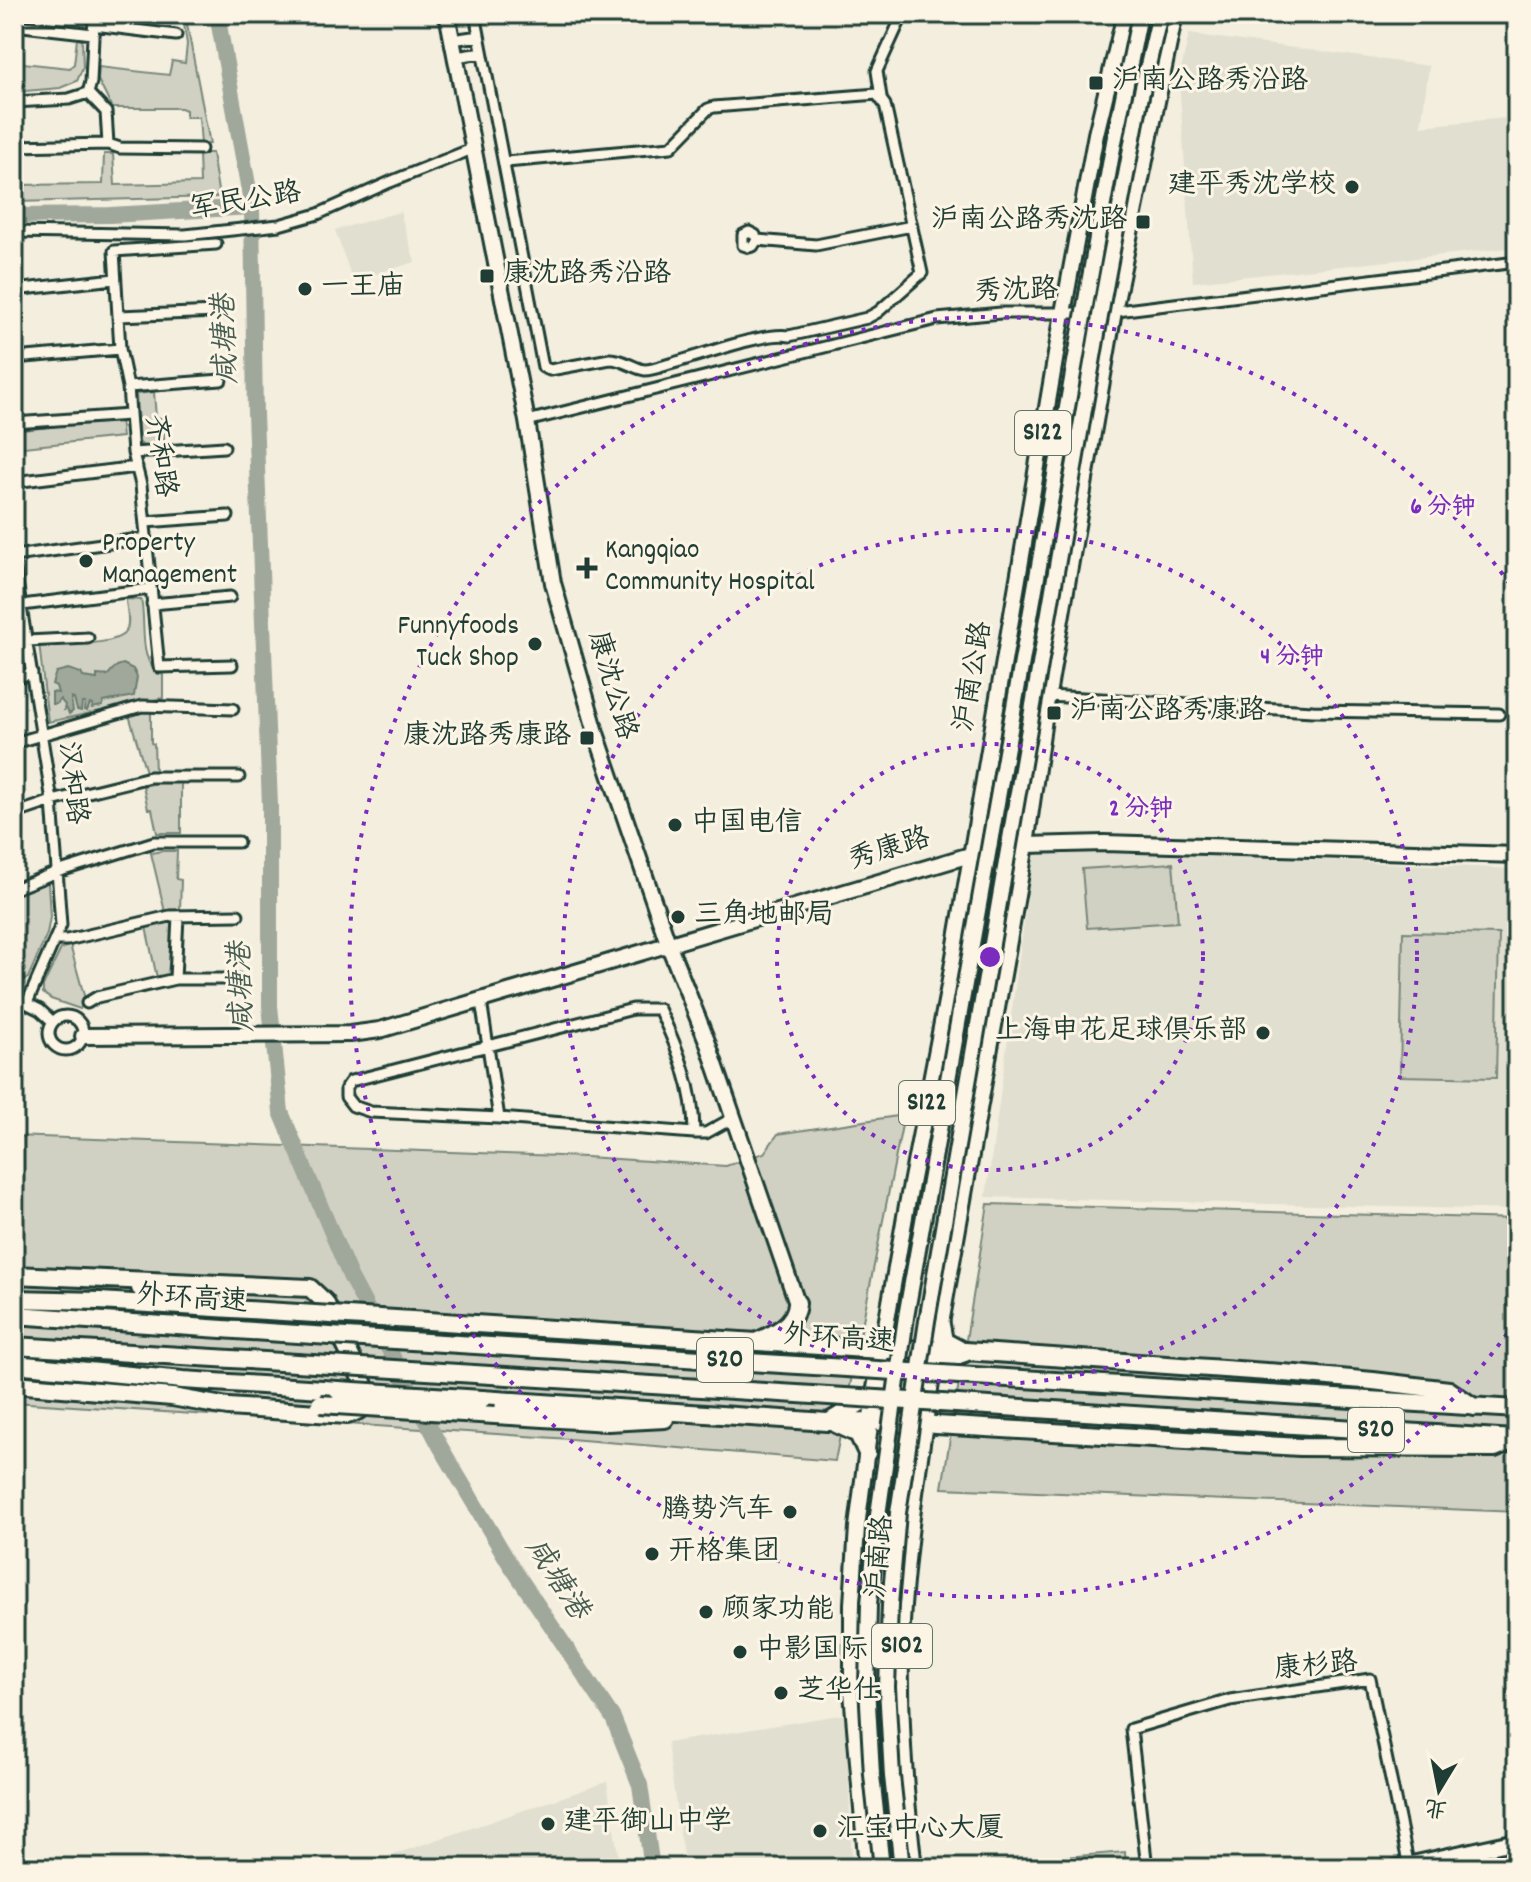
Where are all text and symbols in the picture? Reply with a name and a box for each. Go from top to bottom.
place label: 沪南公路秀沿路 [1112,63,1308,103]
marker: 沪南公路秀沿路 [1087,74,1105,92]
place label: 建平秀沈学校 [1168,167,1336,207]
street label: 军民公路 [188,174,304,232]
marker: 建平秀沈学校 [1343,178,1361,196]
place label: 沪南公路秀沈路 [931,202,1127,242]
marker: 沪南公路秀沈路 [1134,213,1152,231]
place label: 康沈路秀沿路 [503,256,671,296]
marker: 康沈路秀沿路 [478,267,496,285]
place label: 一王庙 [321,269,405,309]
street label: 秀沈路 [973,272,1059,314]
marker: 一王庙 [296,280,314,298]
water label: 咸塘港 [205,290,251,385]
road number: S122 [1015,411,1071,455]
street label: 齐和路 [132,412,184,500]
text: 6 分钟 [1410,491,1476,525]
place label: Property Management [102,525,237,597]
place label: Kangqiao Community Hospital [605,532,815,604]
marker: Property Management [77,552,95,570]
marker: Kangqiao Community Hospital [576,557,598,579]
place label: Funnyfoods Tuck Shop [398,608,519,680]
street label: 沪南公路 [946,618,1004,736]
street label: 康沈公路 [575,627,645,745]
marker: Funnyfoods Tuck Shop [526,635,544,653]
text: 4 分钟 [1260,641,1324,675]
place label: 沪南公路秀康路 [1070,693,1266,733]
marker: 沪南公路秀康路 [1045,704,1063,722]
place label: 康沈路秀康路 [403,718,571,758]
marker: 康沈路秀康路 [578,729,596,747]
street label: 汉和路 [45,739,95,827]
text: 2 分钟 [1109,793,1173,827]
place label: 中国电信 [691,805,803,845]
marker: 中国电信 [666,816,684,834]
street label: 秀康路 [844,820,936,882]
place label: 三角地邮局 [694,897,834,937]
marker: 三角地邮局 [669,908,687,926]
water label: 咸塘港 [221,938,267,1033]
centre of rings [976,943,1004,971]
place label: 上海申花足球俱乐部 [995,1013,1247,1053]
marker: 上海申花足球俱乐部 [1254,1024,1272,1042]
road number: S122 [899,1081,955,1125]
street label: 外环高速 [135,1277,249,1325]
street label: 外环高速 [782,1317,896,1365]
road number: S20 [697,1338,753,1382]
road number: S20 [1348,1408,1404,1452]
place label: 腾势汽车 [662,1492,774,1532]
marker: 腾势汽车 [781,1503,799,1521]
street label: 沪南路 [858,1513,906,1601]
water label: 咸塘港 [512,1531,599,1632]
place label: 开格集团 [668,1534,780,1574]
marker: 开格集团 [643,1545,661,1563]
place label: 顾家功能 [722,1592,834,1632]
marker: 顾家功能 [697,1603,715,1621]
road number: S102 [872,1624,932,1668]
place label: 中影国际 [756,1632,868,1672]
marker: 中影国际 [731,1643,749,1661]
street label: 康杉路 [1272,1644,1360,1692]
place label: 芝华仕 [797,1673,881,1713]
marker: 芝华仕 [772,1684,790,1702]
north arrow [1399,1750,1479,1830]
text: 北 [1423,1789,1450,1823]
place label: 建平御山中学 [564,1804,732,1844]
place label: 汇宝中心大厦 [836,1811,1004,1851]
marker: 建平御山中学 [539,1815,557,1833]
marker: 汇宝中心大厦 [811,1822,829,1840]

